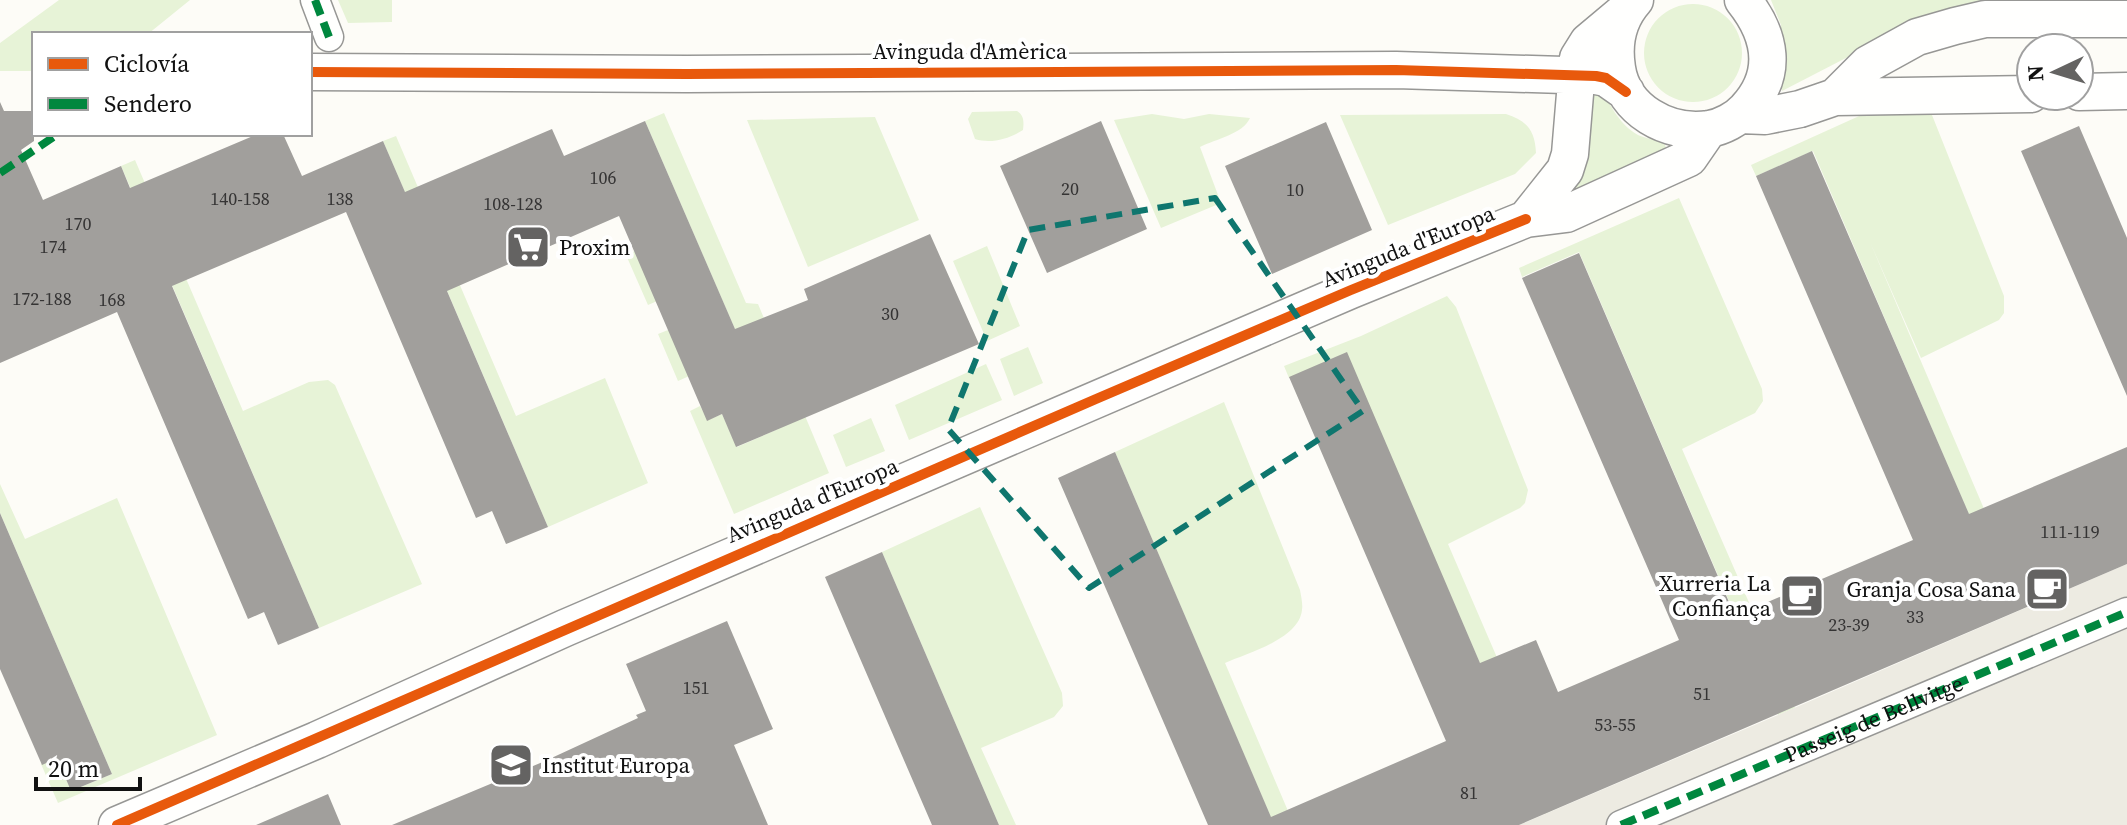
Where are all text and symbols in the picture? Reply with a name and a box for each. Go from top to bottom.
legend [32,32,312,136]
north arrow [2015,32,2095,112]
street label: Avinguda d'Amèrica [873,36,1068,66]
text: Ciclovía [104,47,190,80]
text: N [2020,64,2051,82]
text: Sendero [104,87,192,120]
house number: 106 [590,165,617,190]
house number: 20 [1061,176,1079,201]
house number: 10 [1286,177,1304,202]
house number: 140-158 [210,186,270,211]
house number: 138 [327,186,354,211]
house number: 108-128 [483,191,543,216]
street label: Avinguda d'Europa [1317,197,1500,294]
house number: 170 [65,211,92,236]
supermarket icon: Proxim [504,223,552,271]
place label: Proxim [559,232,631,262]
house number: 174 [40,234,67,259]
house number: 172-188 [12,286,72,311]
house number: 168 [99,287,126,312]
house number: 30 [881,301,899,326]
street label: Avinguda d'Europa [722,450,903,550]
house number: 111-119 [2040,519,2100,544]
cafe icon: Granja Cosa Sana [2023,565,2071,613]
place label: Xurreria La Confiança [1659,568,1772,623]
cafe icon: Xurreria La Confiança [1778,572,1826,620]
place label: Granja Cosa Sana [1846,574,2017,604]
house number: 33 [1906,604,1924,629]
house number: 23-39 [1828,612,1870,637]
street label: Passeig de Bellvitge [1779,668,1968,770]
house number: 151 [683,675,710,700]
house number: 51 [1693,681,1711,706]
house number: 53-55 [1594,712,1636,737]
scale bar [36,741,140,791]
school or university icon: Institut Europa [487,741,535,789]
place label: Institut Europa [542,750,691,780]
text: 20 m [48,752,99,785]
house number: 81 [1460,780,1478,805]

